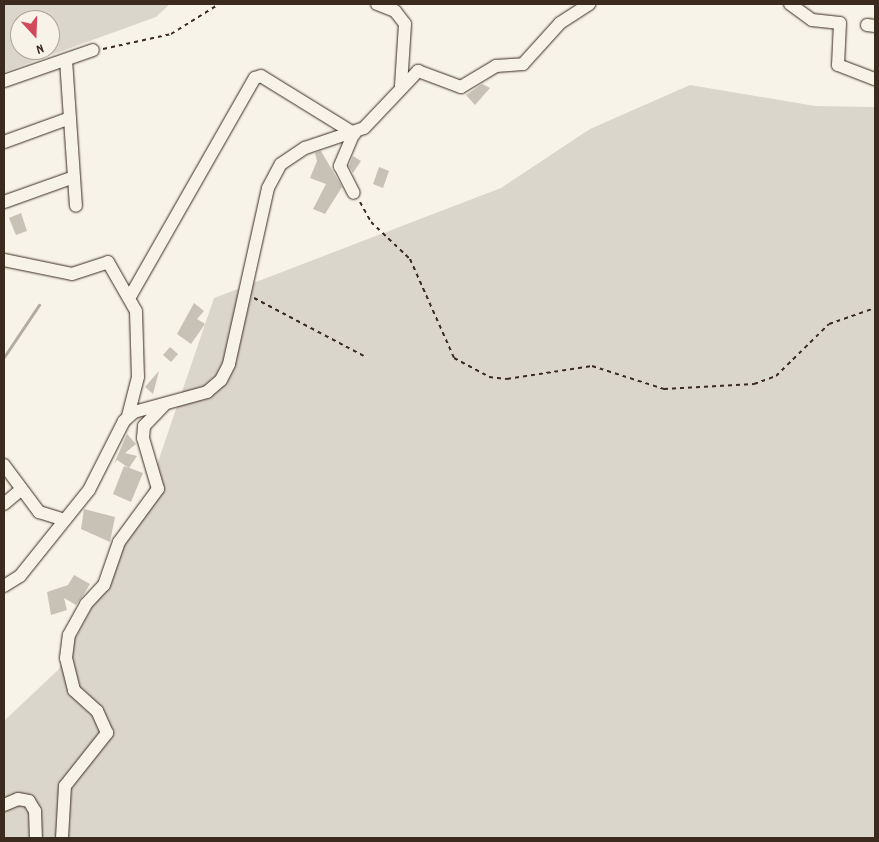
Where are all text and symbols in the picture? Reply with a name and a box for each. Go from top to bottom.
north arrow [10,10,60,60]
text: N [33,38,46,59]

